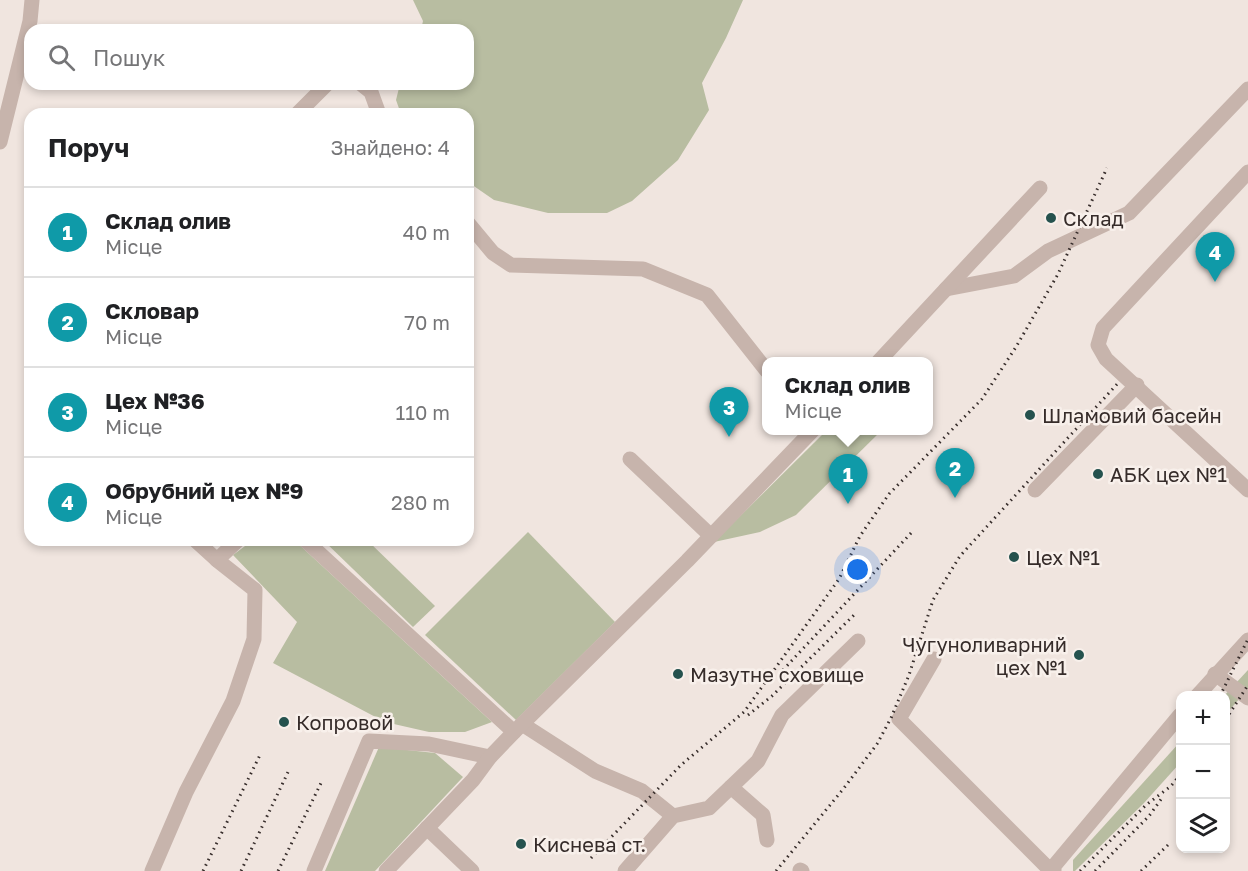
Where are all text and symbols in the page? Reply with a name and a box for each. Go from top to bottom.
search box [24,24,474,90]
icon: search [45,41,78,74]
text: Пошук [93,44,166,71]
text: Поруч [48,132,129,163]
text: Знайдено: 4 [330,135,450,159]
place label: Склад [1063,206,1124,230]
text: Склад олив [105,207,231,234]
marker: Склад [1044,211,1058,225]
text: 1 [62,220,73,244]
text: 40 m [403,220,450,244]
pin: 4 [1196,232,1234,282]
text: Місце [105,234,162,258]
text: Скловар [105,297,199,324]
text: 2 [61,310,74,334]
text: 70 m [404,310,450,334]
text: Місце [105,324,162,348]
popup [762,357,933,435]
text: Склад олив [784,371,911,398]
text: Цех №36 [105,387,205,414]
pin: 3 [710,388,748,437]
text: Місце [784,398,842,422]
text: 3 [61,400,74,424]
text: 110 m [396,400,450,424]
place label: Шламовий басейн [1042,403,1222,427]
marker: Шламовий басейн [1023,408,1037,422]
text: Місце [105,414,162,438]
pin: 2 [936,448,974,498]
pin: 1 [828,454,868,504]
place label: АБК цех №1 [1110,462,1227,486]
marker: АБК цех №1 [1091,467,1105,481]
text: Обрубний цех №9 [105,477,303,504]
text: 4 [61,490,74,514]
text: 280 m [391,490,450,514]
text: Місце [105,504,162,528]
place label: Цех №1 [1026,545,1100,569]
marker: Цех №1 [1007,550,1021,564]
your location [843,555,872,584]
place label: Чугуноливарний цех №1 [902,632,1067,679]
marker: Чугуноливарний цех №1 [1072,648,1086,662]
place label: Мазутне сховище [690,662,864,686]
marker: Мазутне сховище [671,667,685,681]
map controls [1176,691,1230,853]
button: + [1176,691,1230,745]
place label: Копровой [296,710,393,734]
marker: Копровой [277,715,291,729]
button: − [1176,745,1230,799]
button: layers [1176,799,1230,853]
place label: Киснева ст. [533,832,646,856]
marker: Киснева ст. [514,837,528,851]

